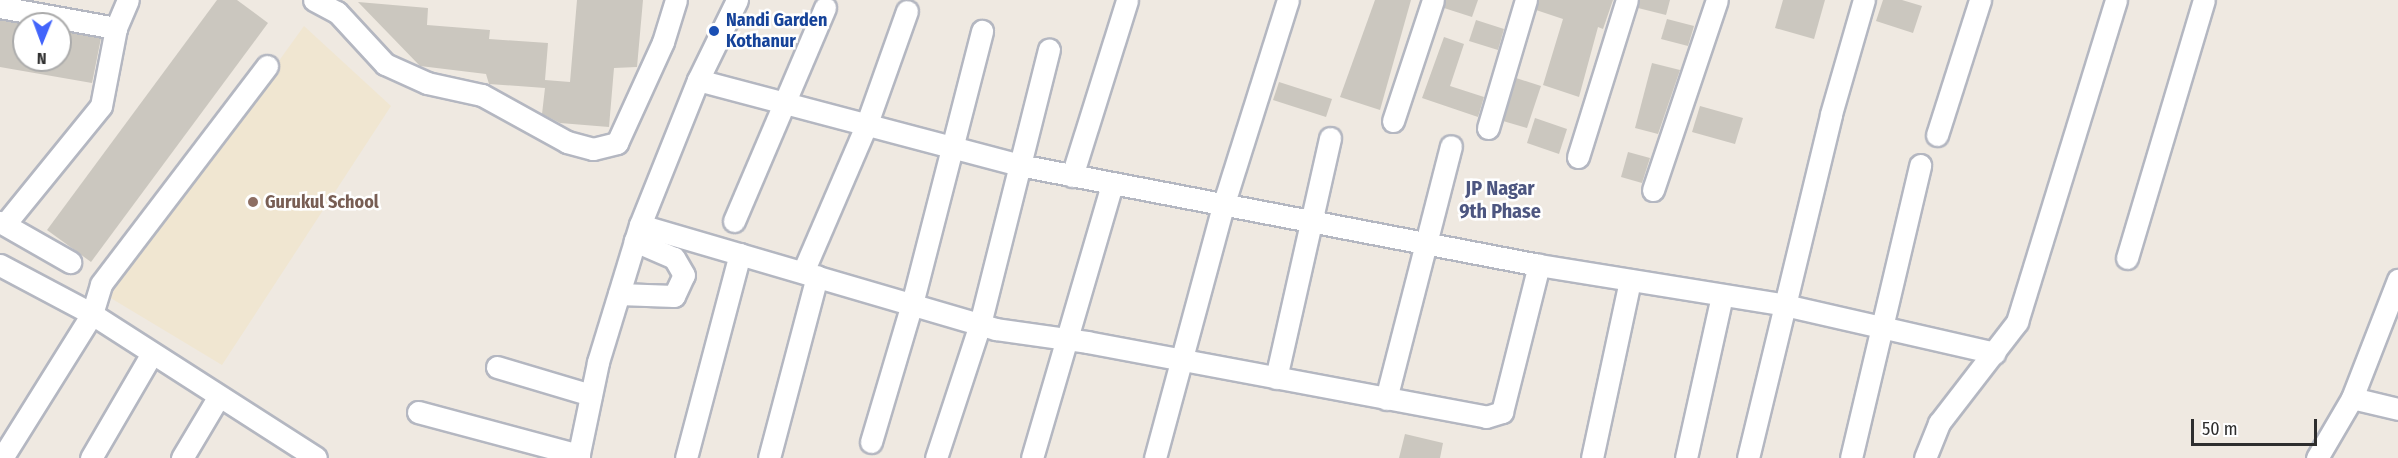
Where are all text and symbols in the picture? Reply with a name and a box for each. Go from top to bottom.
place label: Nandi Garden Kothanur [726,10,827,52]
north arrow [12,12,72,72]
marker: Nandi Garden Kothanur [707,24,721,38]
text: N [37,49,47,68]
district label: JP Nagar 9th Phase [1459,176,1541,223]
place label: Gurukul School [265,191,379,213]
marker: Gurukul School [246,195,260,209]
scale bar [2194,407,2320,445]
text: 50 m [2202,418,2238,440]

